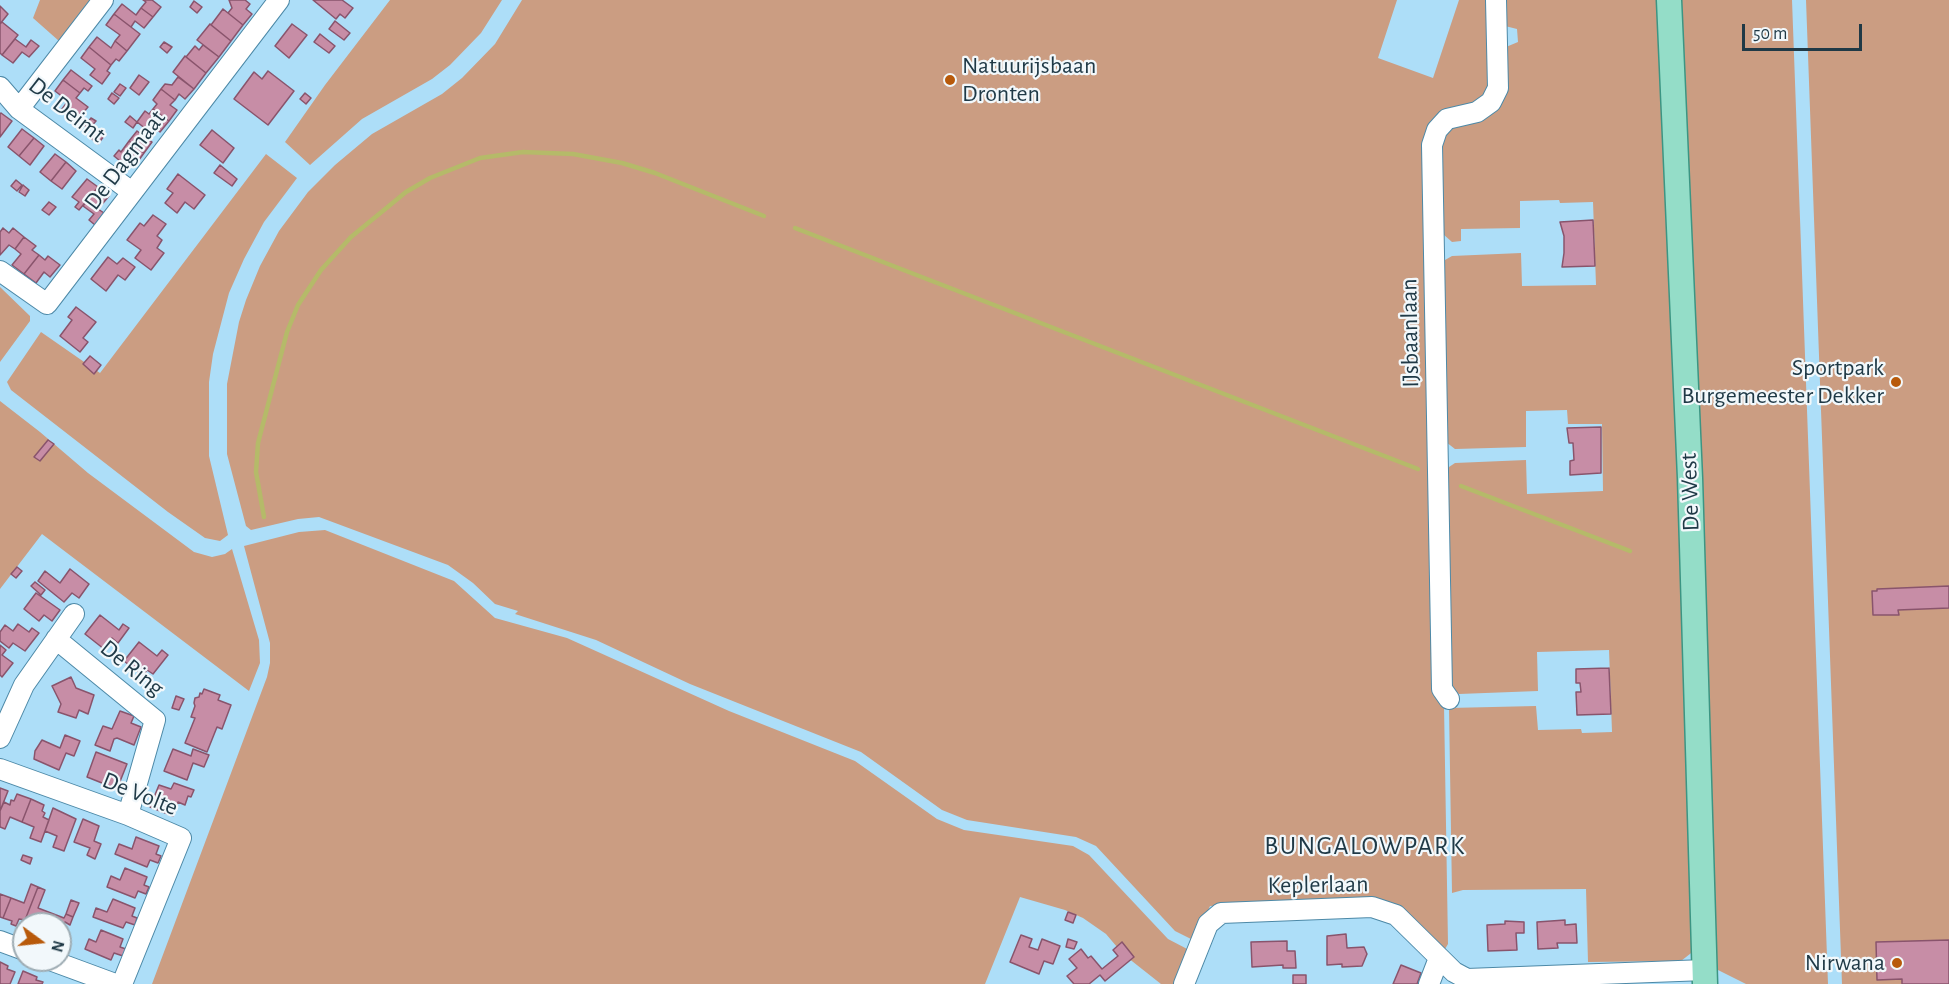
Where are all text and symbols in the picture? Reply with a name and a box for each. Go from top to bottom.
scale bar [1745,12,1865,50]
text: 50 m [1753,25,1787,43]
place label: Natuurijsbaan Dronten [962,52,1096,108]
street label: De Deimt [23,71,111,149]
marker: Natuurijsbaan Dronten [943,73,957,87]
street label: De Dagmaat [78,104,172,216]
street label: IJsbaanlaan [1395,278,1425,388]
place label: Sportpark Burgemeester Dekker [1681,354,1884,410]
marker: Sportpark Burgemeester Dekker [1889,375,1903,389]
street label: De West [1674,452,1706,532]
street label: De Ring [94,634,170,702]
street label: De Volte [98,766,182,822]
district label: BUNGALOWPARK [1264,830,1466,862]
street label: Keplerlaan [1267,870,1369,900]
north arrow [12,912,72,972]
text: N [48,939,67,954]
place label: Nirwana [1805,949,1885,977]
marker: Nirwana [1890,956,1904,970]

